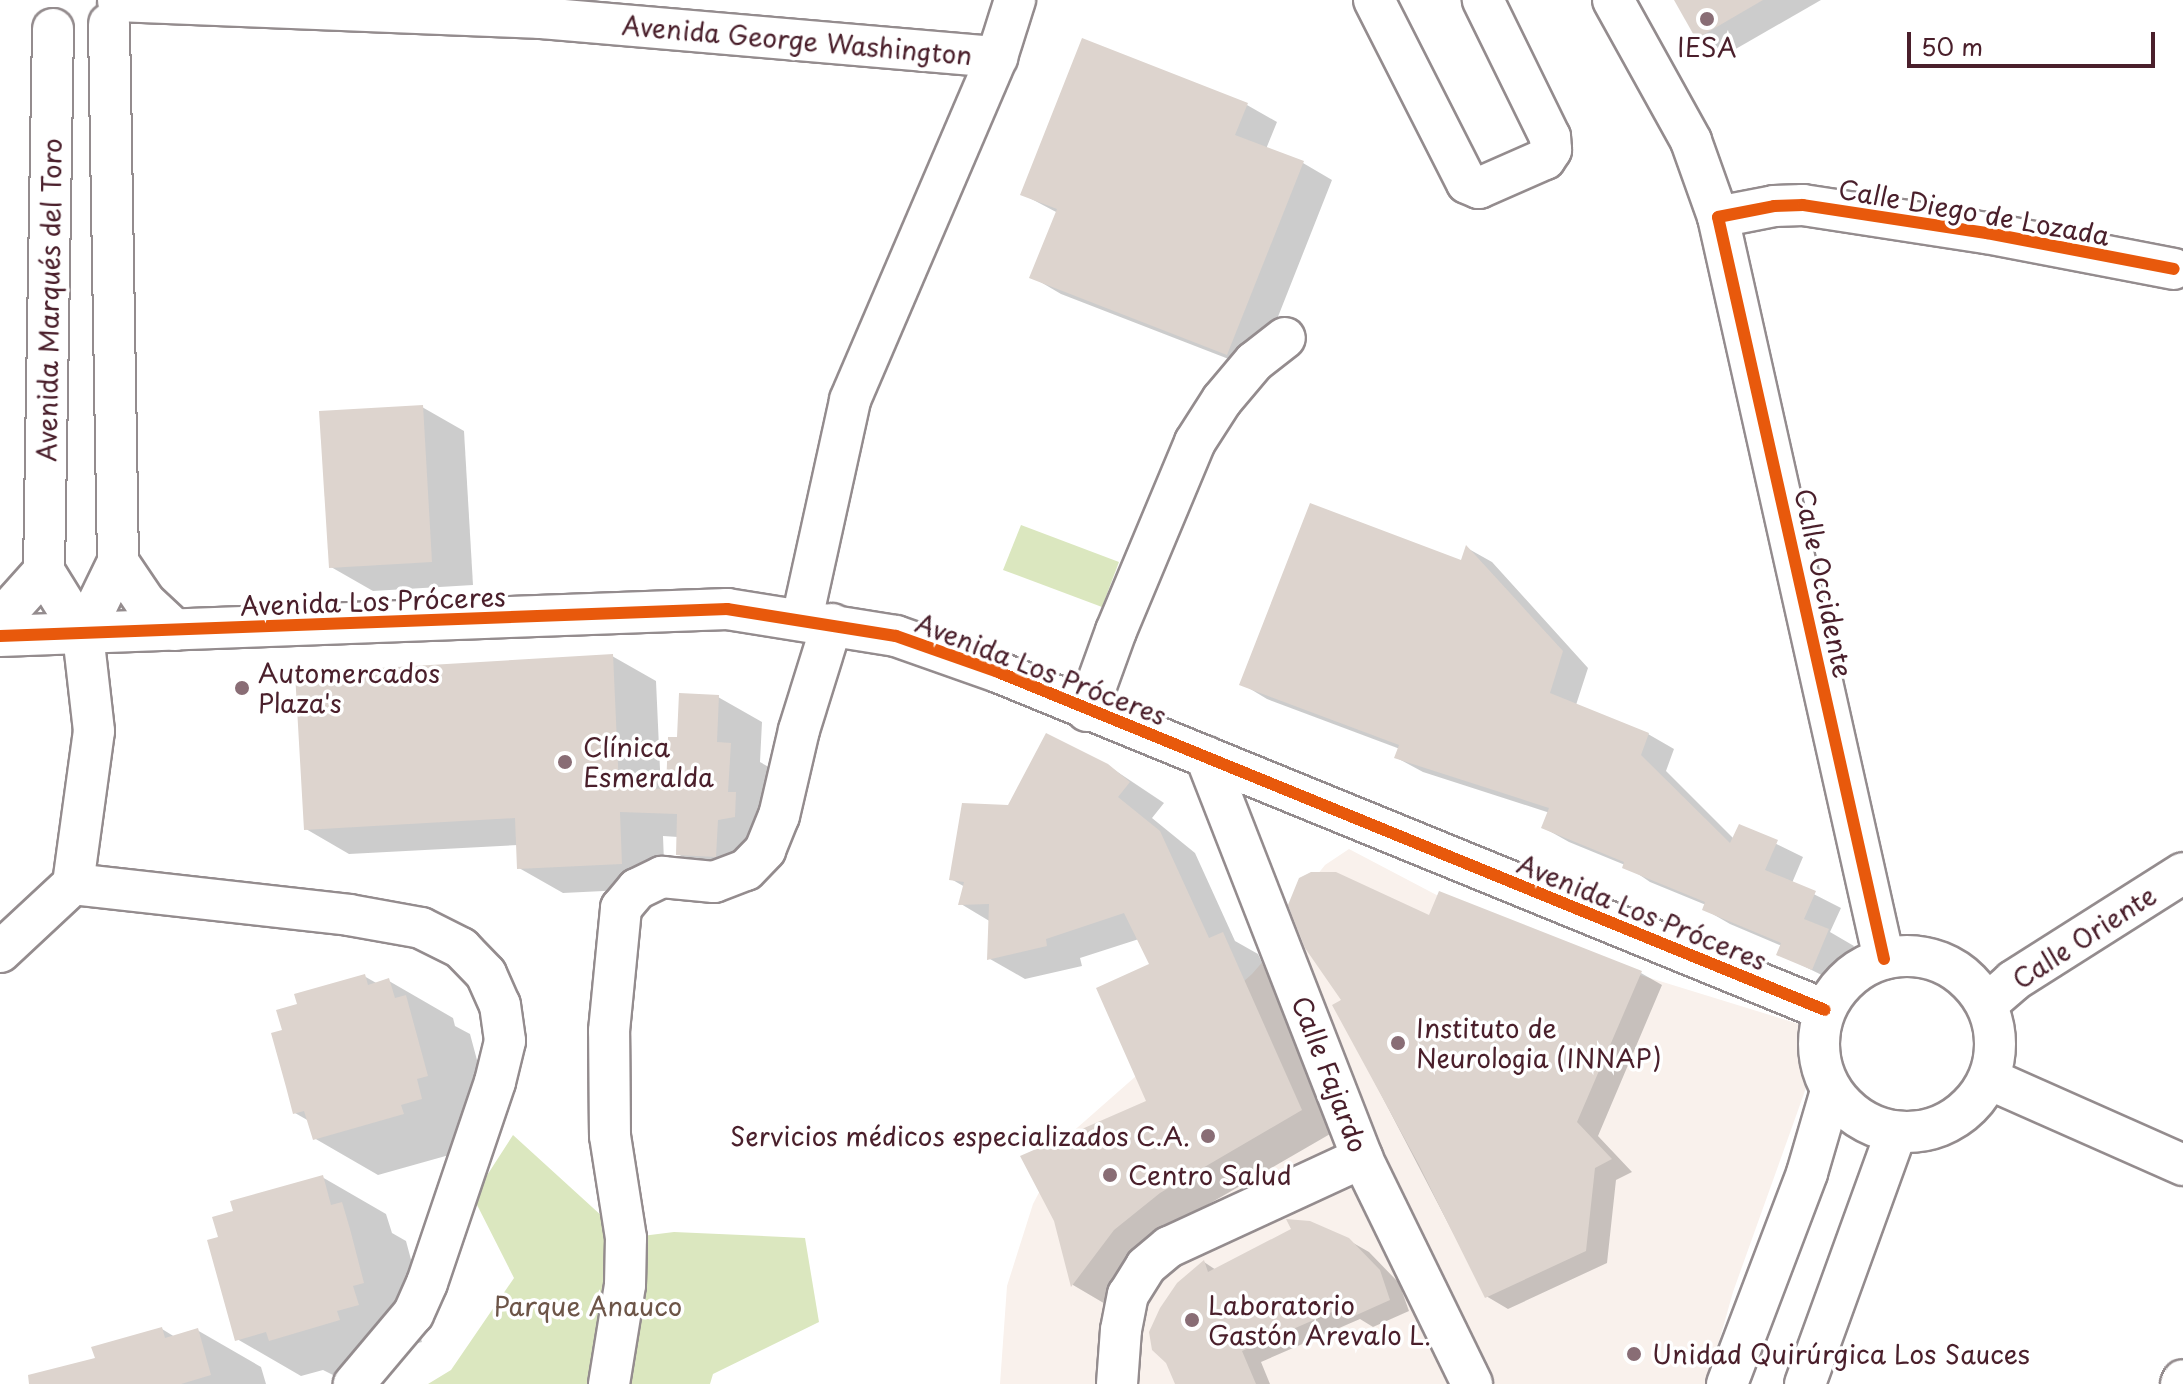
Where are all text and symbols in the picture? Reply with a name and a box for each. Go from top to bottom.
street label: Avenida George Washington [620,9,974,71]
marker: IESA [1698,10,1716,28]
scale bar [1911,16,2159,66]
text: 50 m [1921,28,1983,64]
place label: IESA [1677,31,1737,63]
street label: Avenida Marqués del Toro [31,138,67,462]
street label: Calle Diego de Lozada [1835,173,2113,251]
street label: Calle Occidente [1788,484,1860,682]
street label: Avenida Los Próceres [240,581,506,621]
street label: Avenida Los Próceres [912,607,1170,731]
place label: Automercados Plaza's [258,657,440,718]
marker: Automercados Plaza's [233,679,251,697]
place label: Clínica Esmeralda [583,731,714,792]
marker: Clínica Esmeralda [554,751,576,773]
street label: Avenida Los Próceres [1513,848,1771,976]
street label: Calle Oriente [2007,879,2161,995]
street label: Calle Fajardo [1286,991,1374,1157]
place label: Instituto de Neurologia (INNAP) [1416,1012,1664,1074]
marker: Instituto de Neurologia (INNAP) [1387,1032,1409,1054]
place label: Servicios médicos especializados C.A. [728,1120,1190,1152]
marker: Servicios médicos especializados C.A. [1197,1125,1219,1147]
place label: Centro Salud [1128,1159,1292,1191]
marker: Centro Salud [1099,1164,1121,1186]
place label: Laboratorio Gastón Arevalo L. [1208,1289,1432,1350]
park label: Parque Anauco [494,1290,682,1322]
marker: Laboratorio Gastón Arevalo L. [1183,1311,1201,1329]
place label: Unidad Quirúrgica Los Sauces [1652,1338,2028,1370]
marker: Unidad Quirúrgica Los Sauces [1623,1343,1645,1365]

